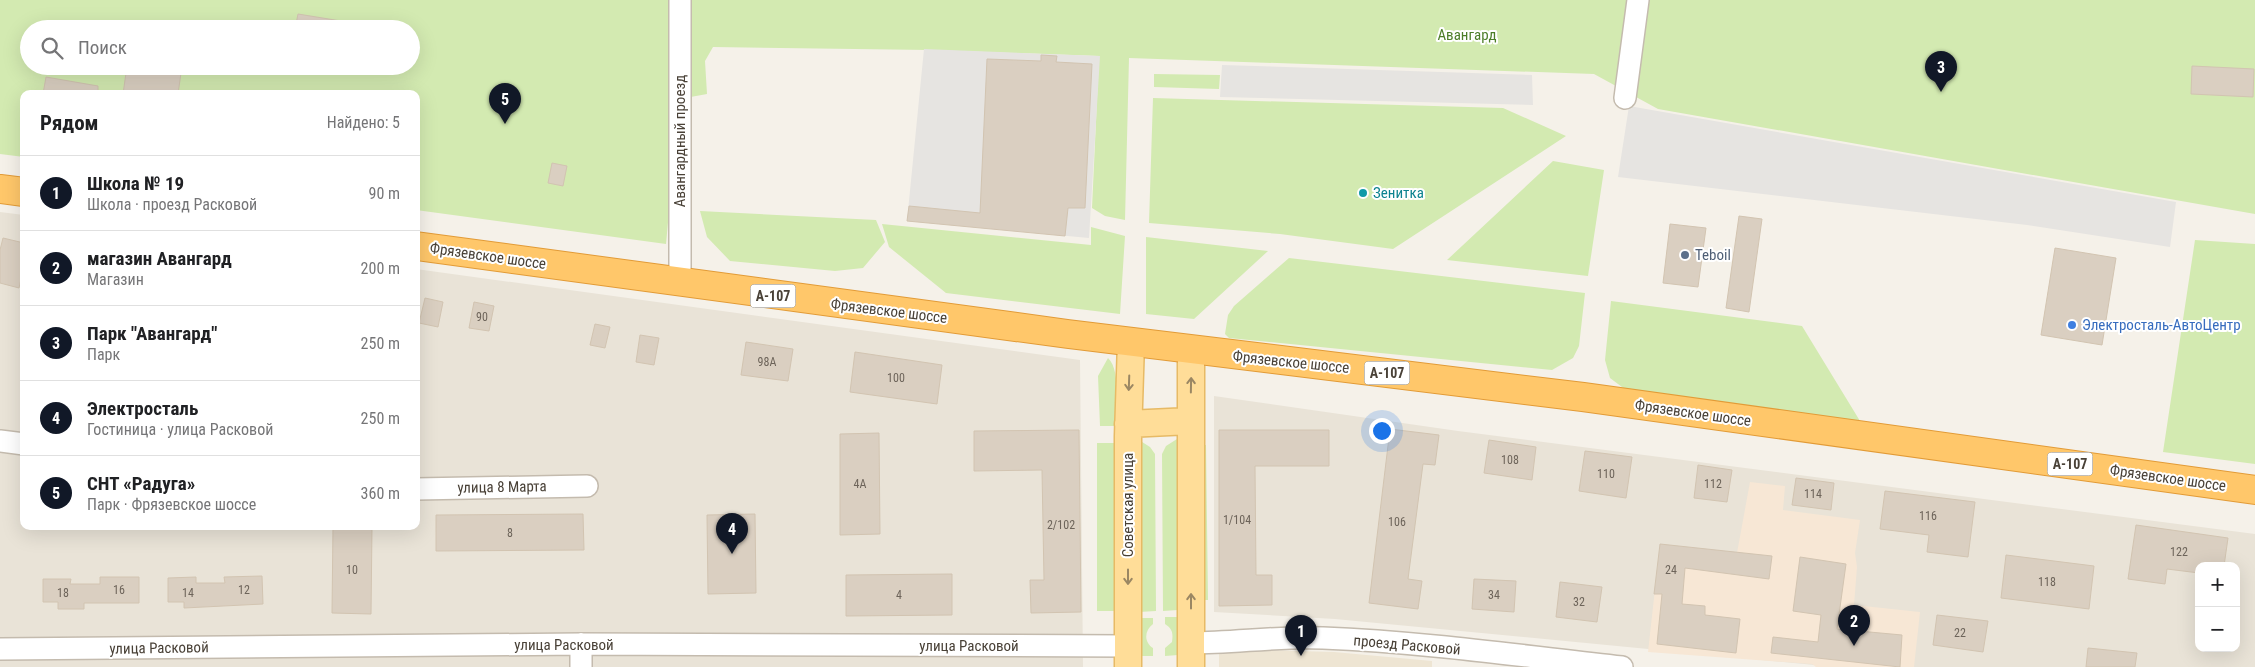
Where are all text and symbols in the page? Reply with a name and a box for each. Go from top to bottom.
search box [20,20,420,75]
park label: Авангард [1437,26,1497,44]
icon: search [38,34,66,62]
text: Поиск [78,36,127,59]
pin: 3 [1925,51,1957,92]
street label: Авангардный проезд [671,75,689,207]
pin: 5 [489,83,521,124]
text: Рядом [40,111,99,135]
text: Найдено: 5 [327,113,400,132]
text: Школа № 19 [87,172,184,195]
text: 1 [52,184,60,203]
text: 90 m [368,184,400,203]
place label: Зенитка [1373,184,1424,202]
marker: Зенитка [1357,187,1369,199]
text: Школа · проезд Расковой [87,195,257,214]
street label: Фрязевское шоссе [429,239,547,273]
place label: Teboil [1695,246,1731,264]
text: магазин Авангард [87,247,232,270]
marker: Teboil [1679,249,1691,261]
text: 2 [52,259,60,278]
text: 200 m [361,259,400,278]
text: Магазин [87,270,144,289]
road number: А-107 [750,284,796,308]
street label: Фрязевское шоссе [830,295,948,327]
house number: 90 [476,310,488,324]
place label: Электросталь-АвтоЦентр [2082,316,2241,334]
marker: Электросталь-АвтоЦентр [2066,319,2078,331]
text: Парк "Авангард" [87,322,217,345]
text: 3 [52,334,60,353]
text: 250 m [361,334,400,353]
text: Парк [87,345,120,364]
street label: Фрязевское шоссе [1232,347,1350,377]
house number: 98А [758,355,776,369]
road number: А-107 [1364,362,1410,384]
house number: 100 [887,371,905,385]
one-way arrow [1124,374,1134,391]
one-way arrow [1186,378,1195,394]
street label: Фрязевское шоссе [1634,396,1752,430]
text: Электросталь [87,397,198,420]
text: 4 [52,409,60,428]
text: 250 m [361,409,400,428]
your location [1369,418,1395,444]
text: Гостиница · улица Расковой [87,420,273,439]
road number: А-107 [2048,452,2092,476]
street label: Советская улица [1119,453,1137,557]
house number: 108 [1501,453,1519,467]
street label: Фрязевское шоссе [2109,461,2227,495]
house number: 110 [1597,467,1615,481]
text: СНТ «Радуга» [87,472,195,495]
street label: улица 8 Марта [457,477,547,497]
house number: 4А [854,477,867,491]
house number: 112 [1704,477,1722,491]
text: 5 [52,484,60,503]
text: 360 m [361,484,400,503]
house number: 114 [1804,487,1822,501]
text: Парк · Фрязевское шоссе [87,495,256,514]
house number: 116 [1919,509,1937,523]
pin: 4 [716,513,748,554]
house number: 1/104 [1223,513,1251,527]
house number: 106 [1388,515,1406,529]
house number: 2/102 [1047,518,1075,532]
house number: 8 [507,526,513,540]
house number: 122 [2170,545,2188,559]
map controls [2195,562,2240,652]
button: + [2195,562,2240,607]
house number: 10 [346,563,358,577]
house number: 24 [1665,563,1677,577]
one-way arrow [1124,569,1133,585]
house number: 118 [2038,575,2056,589]
house number: 16 [113,583,125,597]
house number: 12 [238,583,250,597]
house number: 18 [57,586,69,600]
house number: 14 [182,586,194,600]
house number: 4 [896,588,902,602]
house number: 34 [1488,588,1500,602]
one-way arrow [1186,593,1196,610]
house number: 32 [1573,595,1585,609]
pin: 2 [1838,605,1870,646]
button: − [2195,607,2240,652]
pin: 1 [1285,615,1317,656]
house number: 22 [1954,626,1966,640]
street label: проезд Расковой [1353,631,1461,659]
street label: улица Расковой [514,636,614,654]
street label: улица Расковой [919,637,1019,655]
street label: улица Расковой [109,638,209,658]

